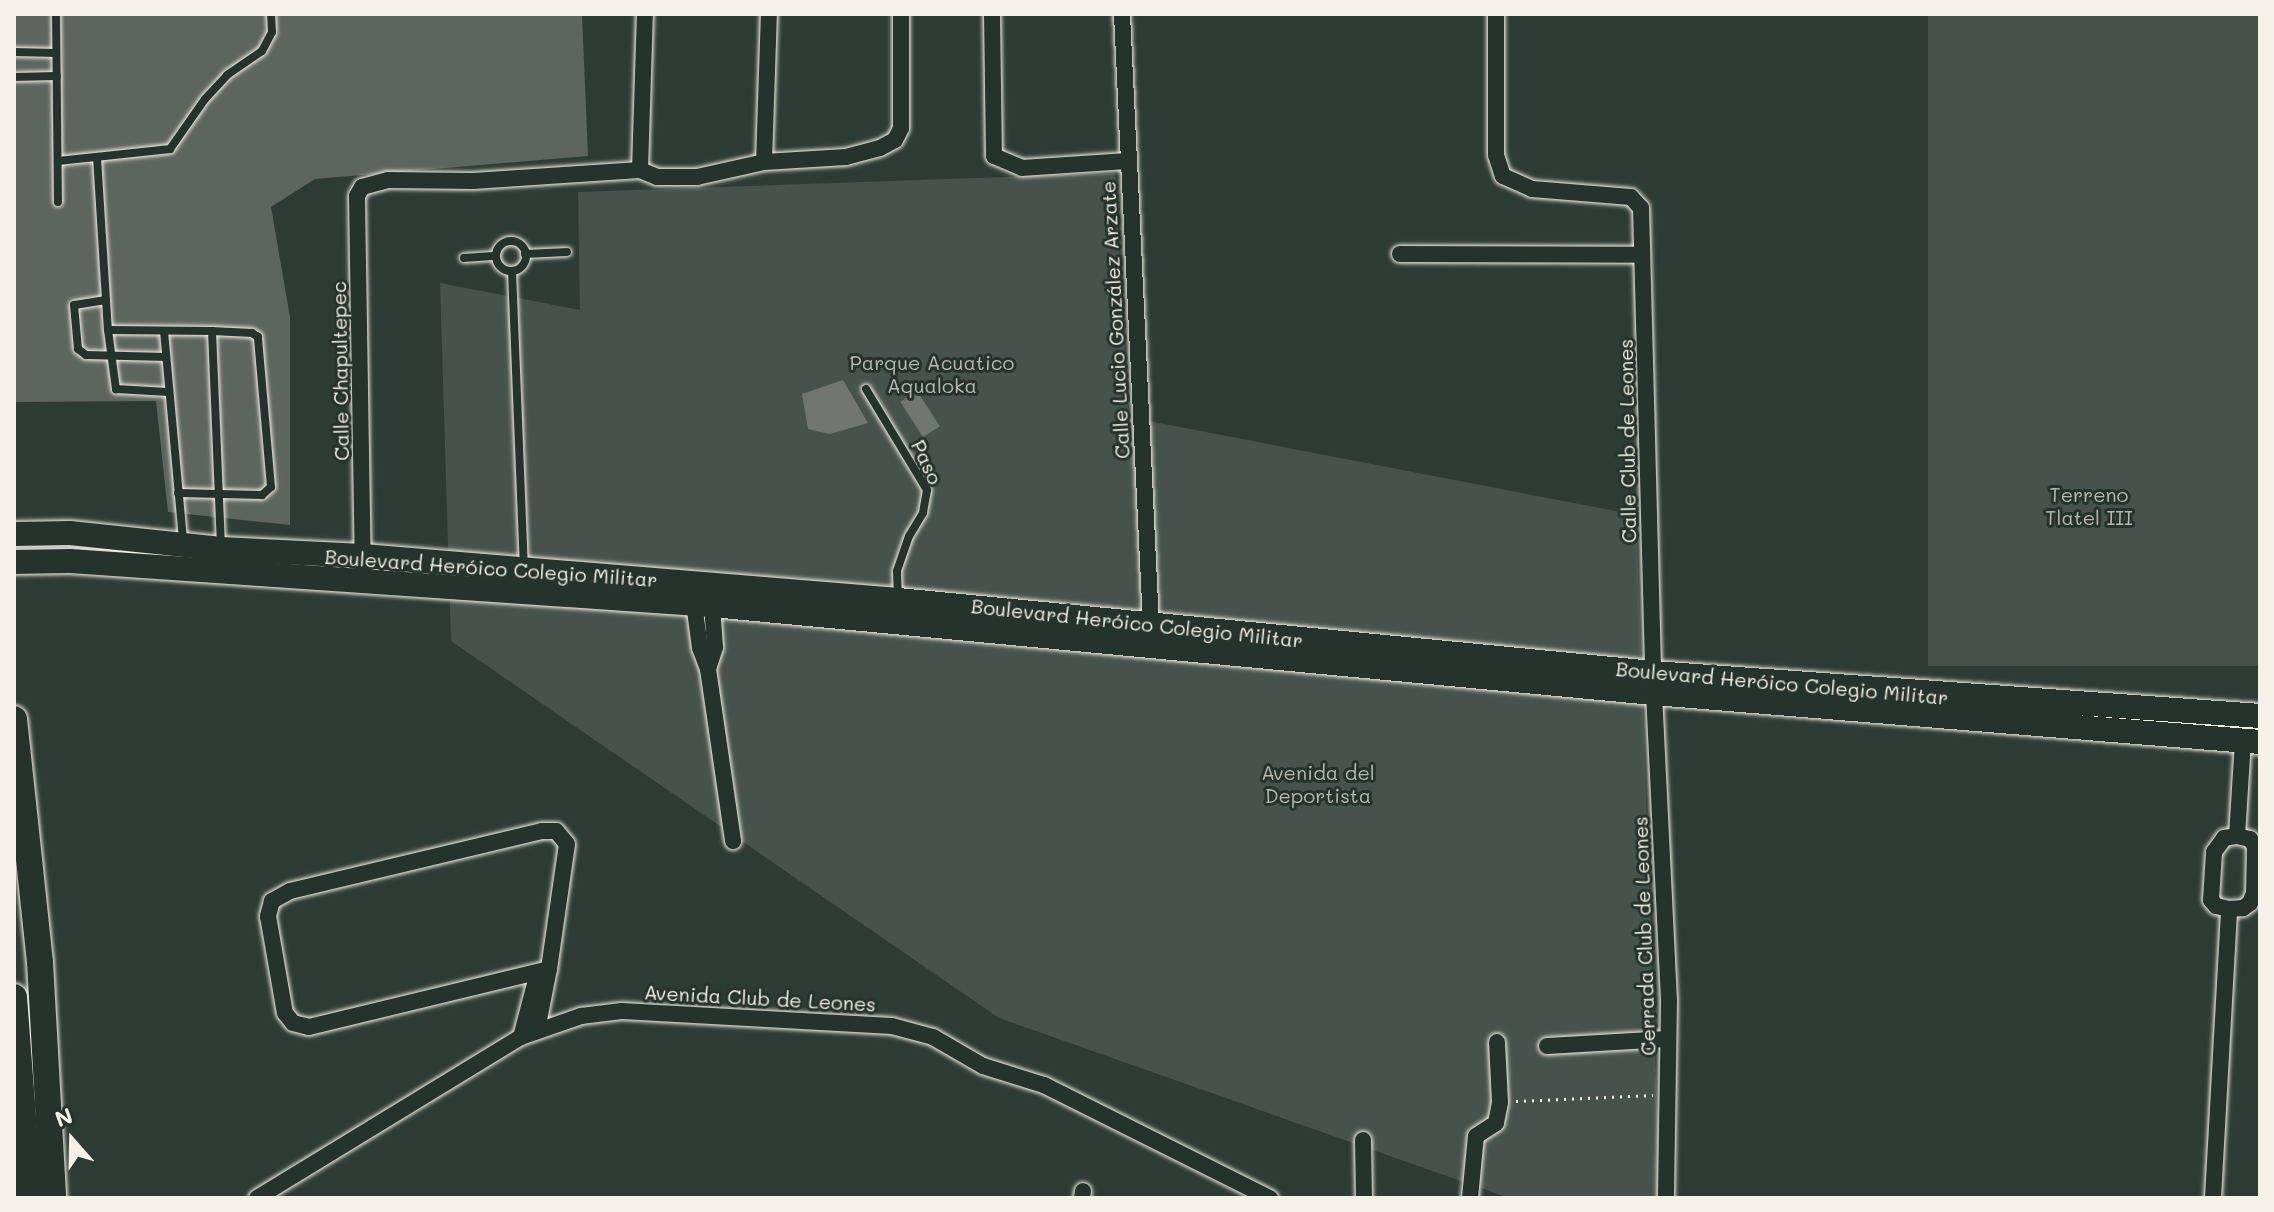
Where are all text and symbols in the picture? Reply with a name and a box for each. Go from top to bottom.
street label: Calle Lucio González Arzate [1096,181,1134,459]
street label: Calle Chapultepec [326,281,354,461]
street label: Calle Club de Leones [1613,339,1641,543]
park label: Parque Acuatico Aqualoka [850,351,1014,398]
street label: Paso [906,436,948,488]
park label: Terreno Tlatel III [2045,482,2133,529]
street label: Boulevard Heróico Colegio Militar [324,544,658,592]
street label: Boulevard Heróico Colegio Militar [970,594,1304,652]
street label: Boulevard Heróico Colegio Militar [1615,657,1949,709]
park label: Avenida del Deportista [1261,761,1375,808]
street label: Cerrada Club de Leones [1628,816,1660,1056]
street label: Avenida Club de Leones [643,980,877,1016]
north arrow [32,1100,112,1180]
text: N [51,1100,76,1133]

